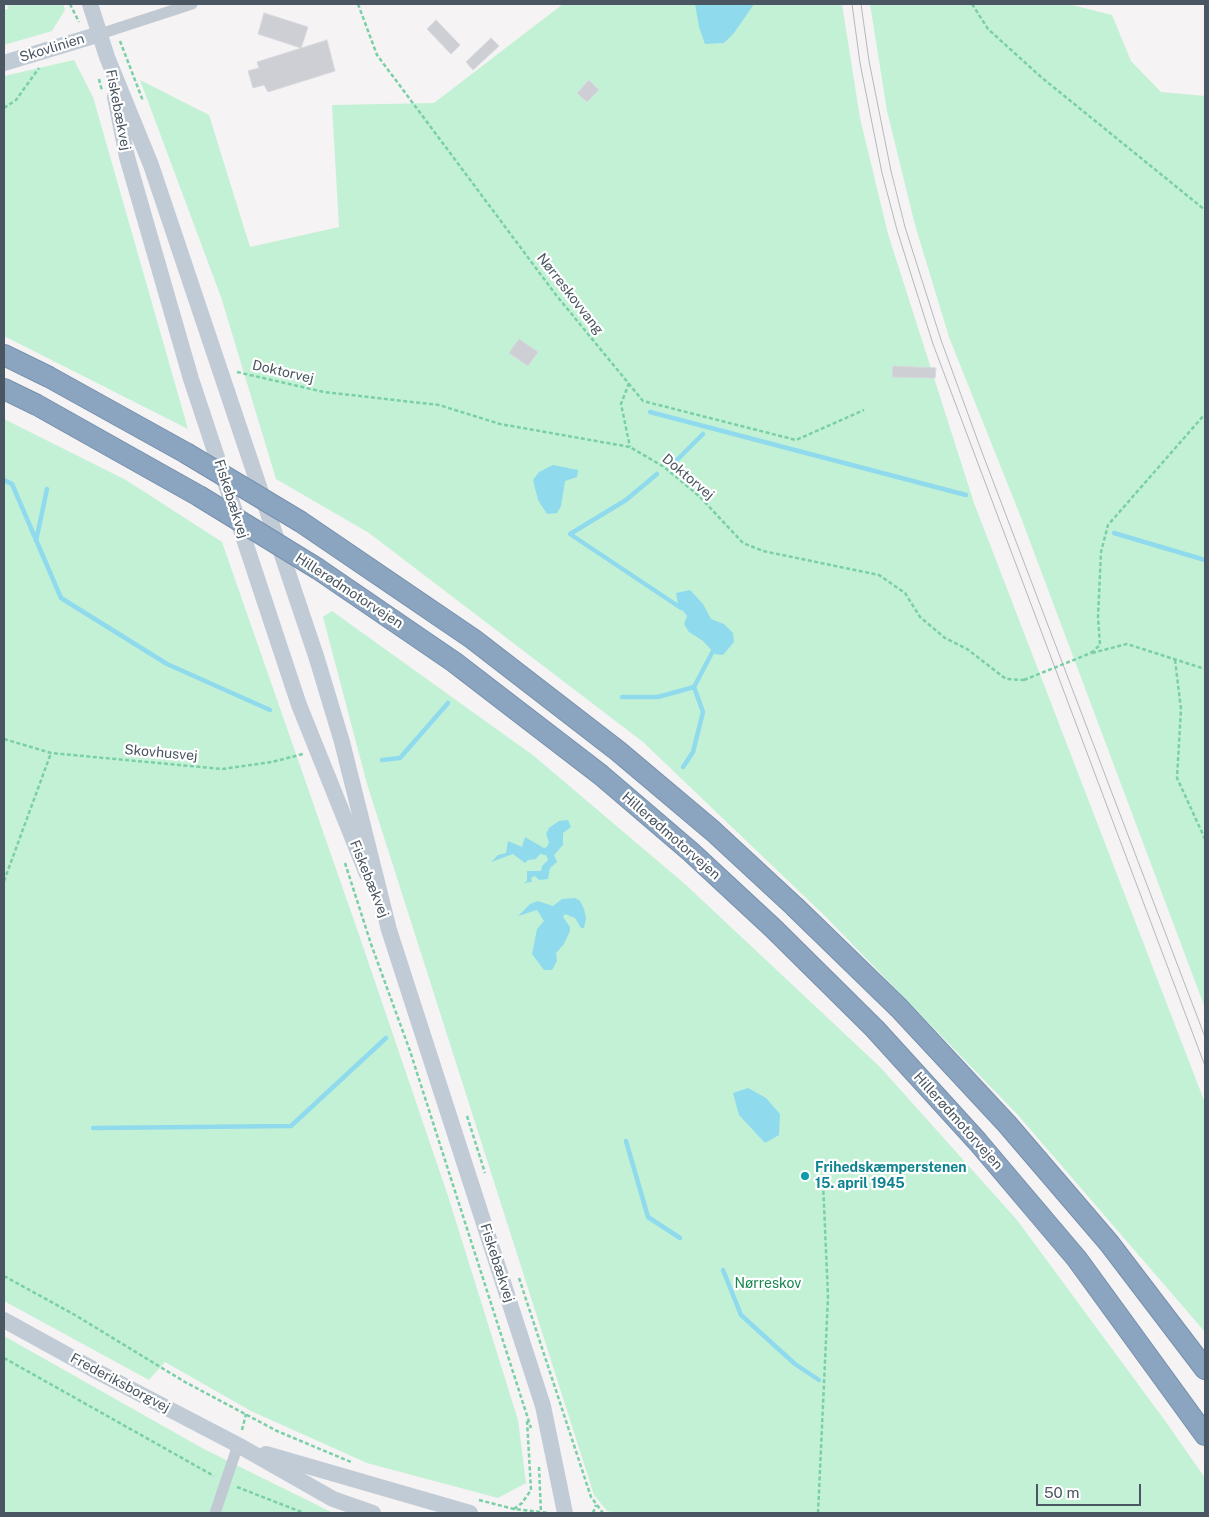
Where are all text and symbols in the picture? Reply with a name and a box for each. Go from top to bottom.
street label: Skovlinien [17,30,87,66]
street label: Fiskebækvej [102,68,134,152]
street label: Nørreskovvang [533,250,607,338]
street label: Doktorvej [251,357,315,387]
street label: Doktorvej [659,450,717,504]
street label: Fiskebækvej [210,457,252,541]
street label: Hillerødmotorvejen [292,550,406,632]
street label: Skovhusvej [124,741,198,765]
street label: Hillerødmotorvejen [618,789,724,883]
street label: Fiskebækvej [346,838,392,920]
street label: Hillerødmotorvejen [910,1069,1006,1173]
place label: Frihedskæmperstenen 15. april 1945 [815,1160,967,1192]
marker: Frihedskæmperstenen 15. april 1945 [799,1170,811,1182]
street label: Fiskebækvej [476,1221,518,1305]
park label: Nørreskov [735,1276,801,1292]
street label: Frederiksborgvej [67,1350,173,1416]
scale bar [1039,1474,1144,1506]
text: 50 m [1044,1484,1079,1501]

